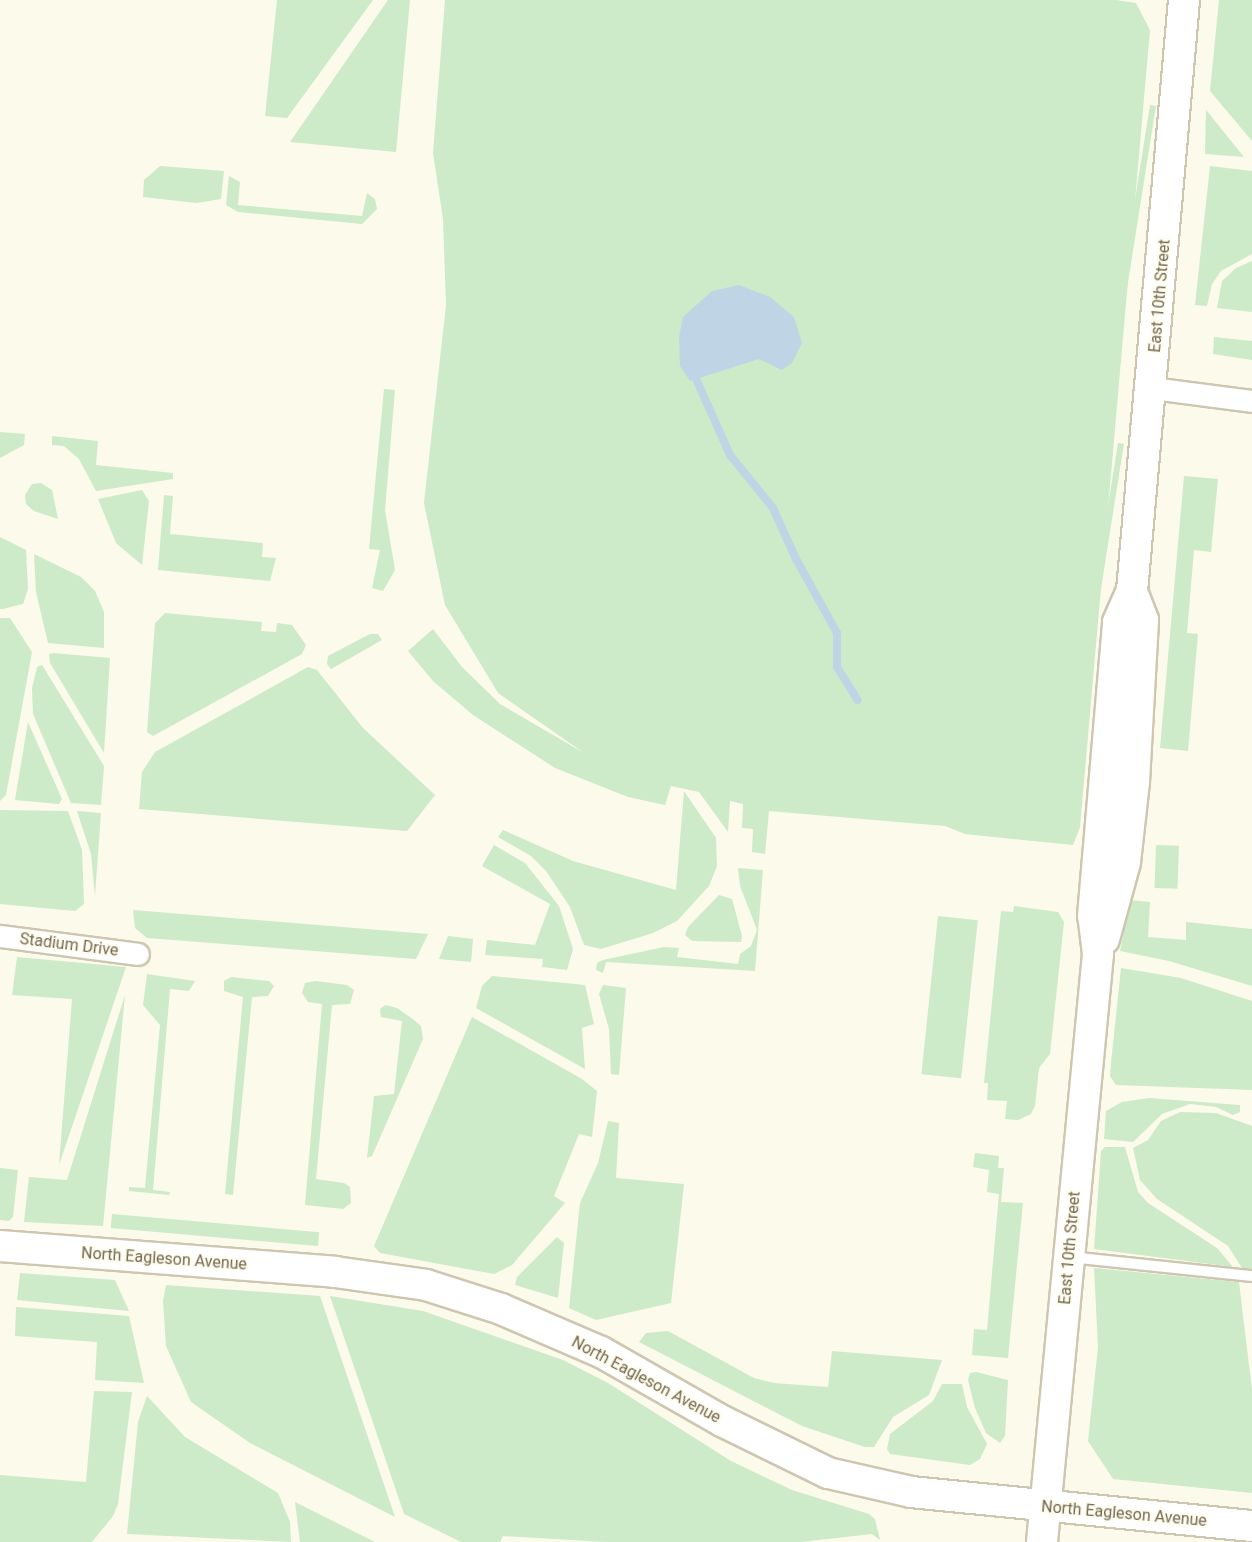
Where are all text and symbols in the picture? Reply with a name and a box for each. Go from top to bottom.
street label: East 10th Street [1145,239,1175,353]
street label: Stadium Drive [19,929,119,961]
street label: East 10th Street [1055,1191,1085,1305]
street label: North Eagleson Avenue [81,1244,247,1274]
street label: North Eagleson Avenue [568,1333,724,1427]
street label: North Eagleson Avenue [1040,1497,1208,1531]

